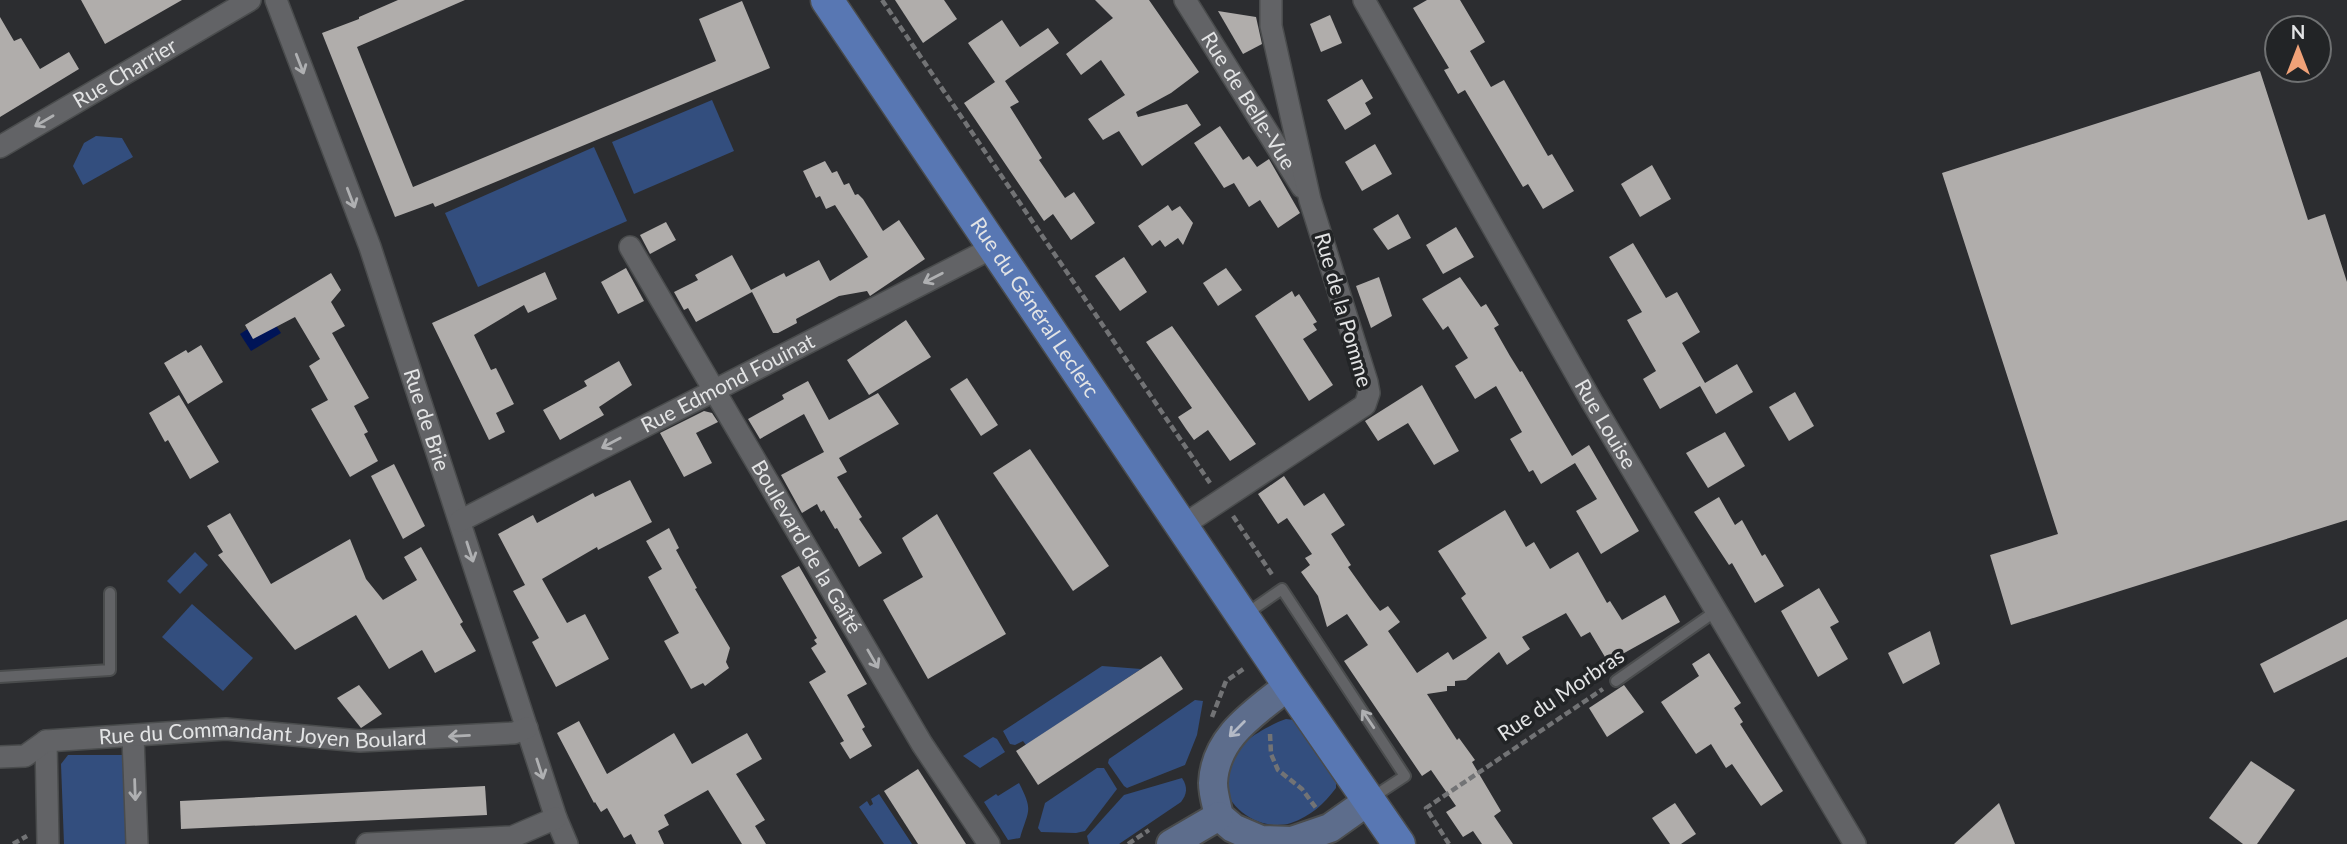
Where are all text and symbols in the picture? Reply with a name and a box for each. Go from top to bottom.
north arrow [2263,14,2333,84]
text: N [2291,20,2305,43]
street label: Rue de Belle-Vue [1197,27,1302,174]
street label: Rue Charrier [68,32,181,112]
one-way arrow [295,52,308,74]
one-way arrow [34,115,54,129]
one-way arrow [346,186,358,208]
street label: Rue du Général Leclerc [966,212,1105,401]
street label: Rue de la Pomme [1310,229,1378,390]
one-way arrow [923,271,944,285]
street label: Rue Edmond Fouinat [636,327,819,437]
street label: Rue de Brie [399,365,456,474]
street label: Rue Louise [1571,374,1643,473]
one-way arrow [601,437,622,450]
street label: Boulevard de la Gaîté [747,455,868,637]
one-way arrow [465,541,478,563]
street label: Rue du Morbras [1492,642,1628,745]
one-way arrow [866,649,880,669]
one-way arrow [1361,709,1375,729]
street label: Rue du Commandant Joyen Boulard [98,715,427,752]
one-way arrow [1229,721,1246,738]
one-way arrow [448,729,471,742]
one-way arrow [534,758,547,780]
one-way arrow [129,779,142,802]

